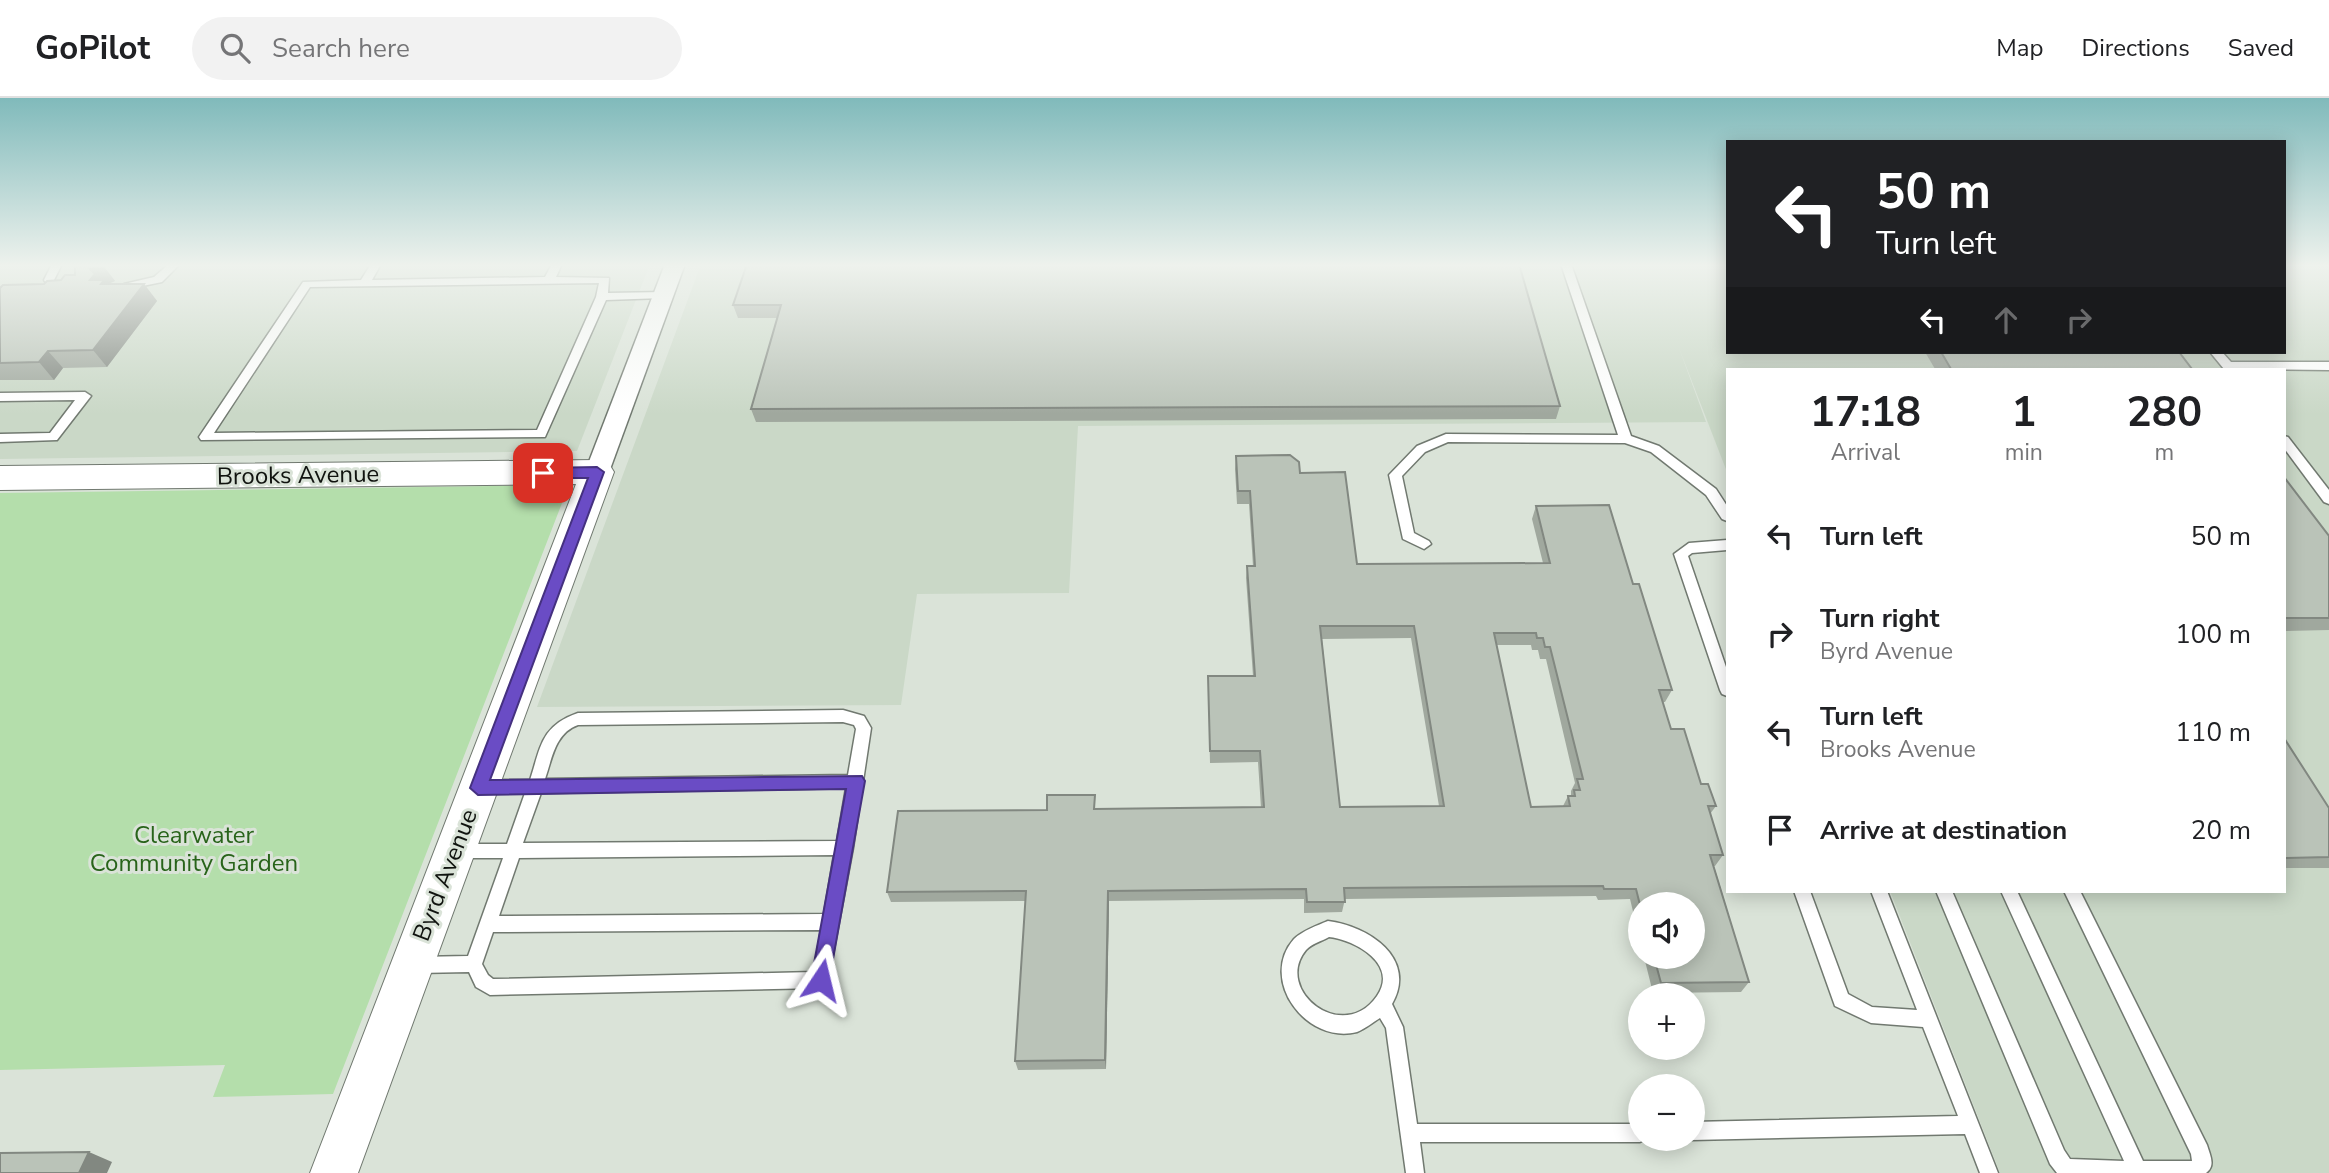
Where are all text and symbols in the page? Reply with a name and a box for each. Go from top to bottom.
search box [192,17,682,80]
text: GoPilot [35,26,150,71]
icon: search [216,29,254,67]
text: Search here [272,31,410,66]
text: Map [1996,32,2043,64]
text: Directions [2081,32,2190,64]
text: Saved [2228,32,2294,64]
text: 50 m [1876,158,1991,225]
icon: left [1761,168,1852,259]
text: Turn left [1876,222,1996,265]
icon: left [1914,301,1952,339]
icon: ahead [1987,301,2025,339]
icon: right [2060,301,2098,339]
text: 17:18 [1810,384,1921,441]
text: 1 [2011,384,2036,441]
text: 280 [2127,384,2202,441]
text: Arrival [1831,437,1900,468]
text: min [2005,437,2043,468]
text: m [2155,437,2174,468]
pin [513,443,573,503]
icon: arrive [524,454,562,492]
street label: Brooks Avenue [216,458,380,492]
icon: left [1761,517,1799,555]
text: Turn left [1820,519,1923,554]
text: 50 m [2191,519,2251,554]
text: Turn right [1820,601,1939,636]
icon: right [1761,615,1799,653]
text: 100 m [2175,617,2251,652]
text: Byrd Avenue [1820,636,1953,667]
text: Turn left [1820,699,1923,734]
icon: left [1761,713,1799,751]
text: 110 m [2175,715,2251,750]
text: Brooks Avenue [1820,734,1976,765]
street label: Byrd Avenue [405,804,485,946]
icon: arrive [1761,811,1799,849]
text: Arrive at destination [1820,813,2067,848]
text: 20 m [2191,813,2251,848]
park label: Clearwater Community Garden [90,819,298,879]
map controls [1628,892,1705,1151]
button: sound [1628,892,1705,969]
position arrow [784,943,858,1017]
button: + [1628,983,1705,1060]
button: − [1628,1074,1705,1151]

